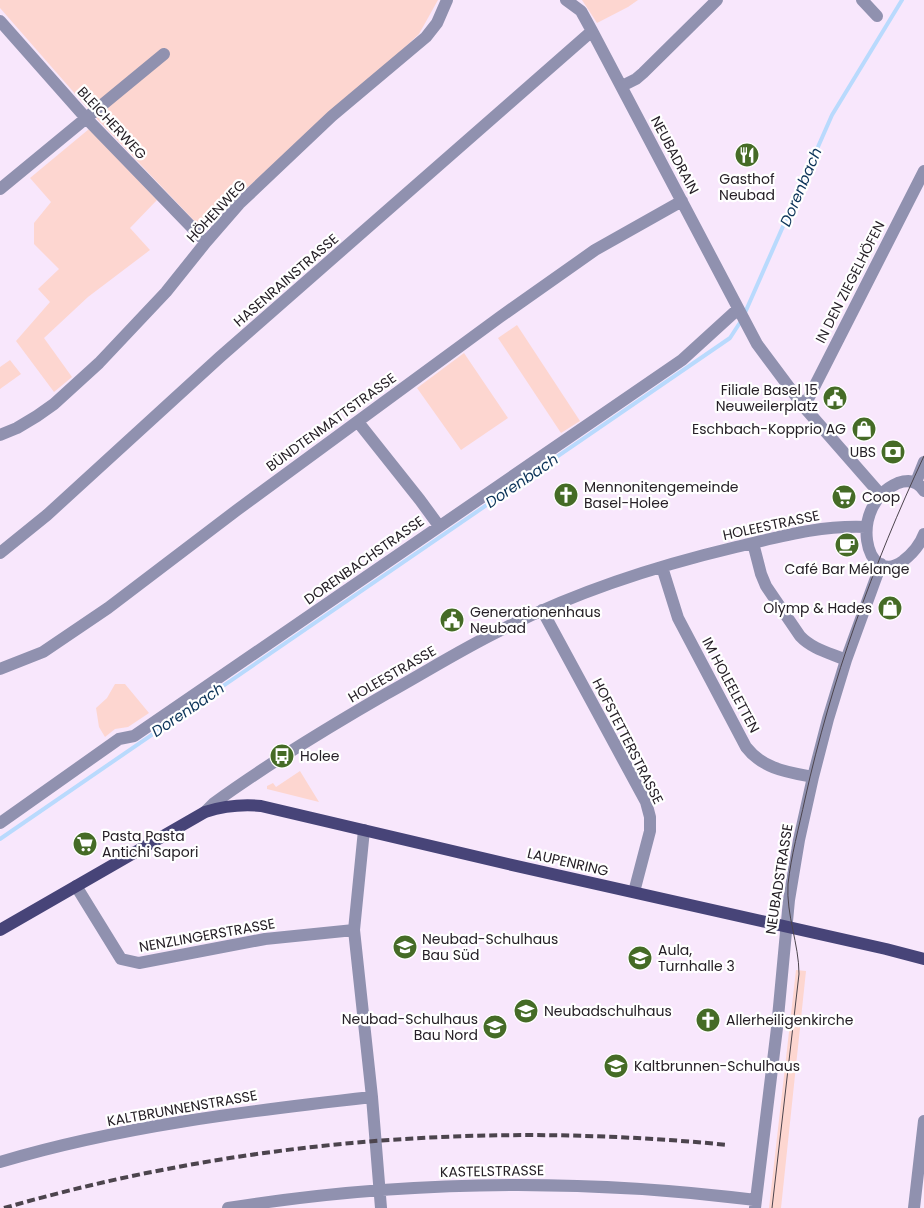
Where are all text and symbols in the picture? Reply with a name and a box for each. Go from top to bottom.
street label: BLEICHERWEG [73,82,151,164]
street label: NEUBADRAIN [646,113,704,197]
restaurant icon: Gasthof Neubad [734,142,760,168]
water label: Dorenbach [775,144,827,229]
place label: Gasthof Neubad [719,169,775,205]
street label: HÖHENWEG [182,175,250,247]
street label: IN DEN ZIEGELHÖFEN [810,217,890,347]
street label: HASENRAINSTRASSE [229,229,343,331]
street label: BÜNDTENMATTSTRASSE [262,368,400,476]
place label: Filiale Basel 15 Neuweilerplatz [716,380,818,416]
public building icon: Filiale Basel 15 Neuweilerplatz [822,385,848,411]
shop icon: Eschbach-Kopprio AG [851,416,877,442]
place label: Eschbach-Kopprio AG [692,419,846,439]
bank icon: UBS [880,439,906,465]
place label: UBS [850,442,876,462]
water label: Dorenbach [481,448,562,513]
place label: Mennonitengemeinde Basel-Holee [584,477,739,513]
church icon: Mennonitengemeinde Basel-Holee [553,482,579,508]
supermarket icon: Coop [831,484,857,510]
place label: Coop [862,487,900,507]
street label: HOLEESTRASSE [721,505,821,545]
street label: DORENBACHSTRASSE [300,511,428,609]
cafe icon: Café Bar Mélange [834,532,860,558]
place label: Café Bar Mélange [784,559,910,579]
shop icon: Olymp & Hades [877,595,903,621]
place label: Olymp & Hades [763,598,872,618]
place label: Generationenhaus Neubad [470,602,601,638]
public building icon: Generationenhaus Neubad [439,607,465,633]
street label: IM HOLEELETTEN [697,634,765,736]
street label: HOLEESTRASSE [344,641,440,707]
street label: HOFSTETTERSTRASSE [588,675,668,807]
water label: Dorenbach [147,677,228,742]
bus stop icon: Holee [269,743,295,769]
place label: Holee [300,746,340,766]
street label: NEUBADSTRASSE [760,822,798,936]
place label: Pasta Pasta Antichi Sapori [102,826,198,862]
supermarket icon: Pasta Pasta Antichi Sapori [72,831,98,857]
street label: LAUPENRING [525,843,611,881]
street label: NENZLINGERSTRASSE [137,913,277,957]
place label: Neubad-Schulhaus Bau Süd [422,929,558,965]
school or university icon: Neubad-Schulhaus Bau Süd [392,934,418,960]
place label: Aula, Turnhalle 3 [658,940,735,976]
school or university icon: Aula, Turnhalle 3 [627,945,653,971]
school or university icon: Neubadschulhaus [513,998,539,1024]
place label: Neubadschulhaus [544,1001,672,1021]
church icon: Allerheiligenkirche [695,1007,721,1033]
place label: Neubad-Schulhaus Bau Nord [342,1009,478,1045]
place label: Allerheiligenkirche [726,1010,854,1030]
school or university icon: Neubad-Schulhaus Bau Nord [482,1014,508,1040]
school or university icon: Kaltbrunnen-Schulhaus [603,1053,629,1079]
place label: Kaltbrunnen-Schulhaus [634,1056,800,1076]
street label: KALTBRUNNENSTRASSE [105,1085,259,1131]
street label: KASTELSTRASSE [440,1160,544,1182]

